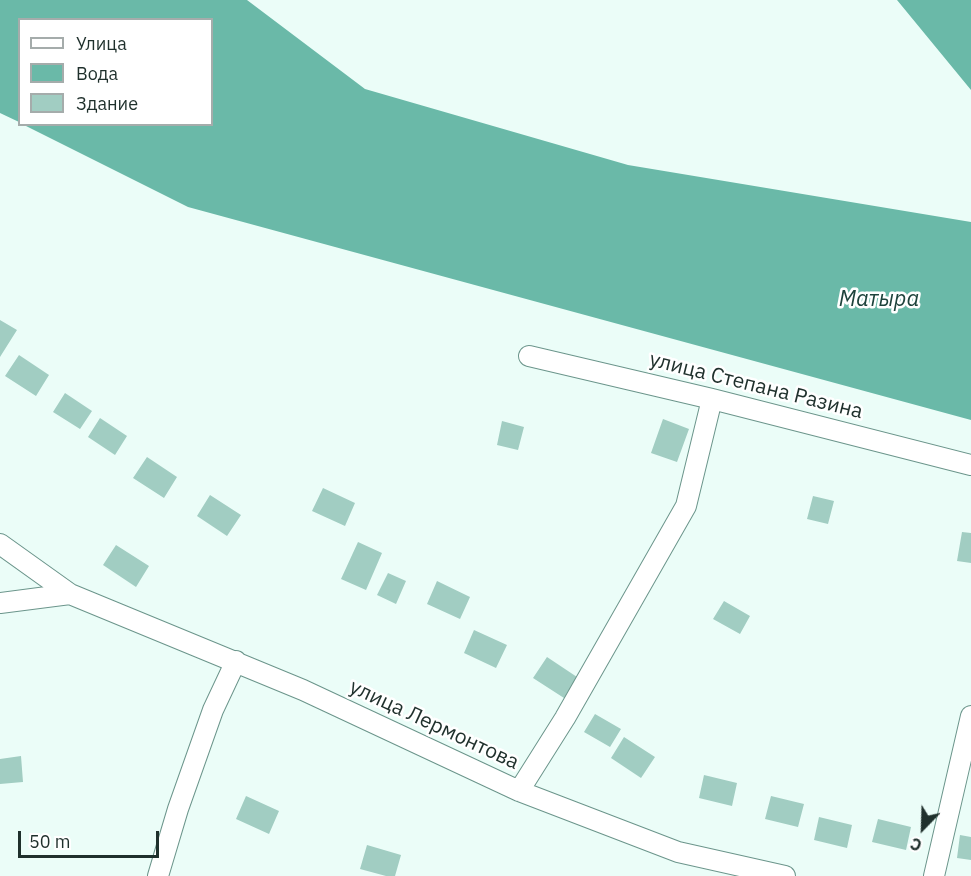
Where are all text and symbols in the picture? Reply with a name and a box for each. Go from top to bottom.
legend [18,18,213,126]
text: Улица [76,32,127,55]
text: Вода [76,62,118,85]
text: Здание [76,92,138,115]
water label: Матыра [839,287,919,313]
street label: улица Степана Разина [647,347,865,425]
street label: улица Лермонтова [345,675,523,775]
north arrow [893,798,953,858]
scale bar [21,819,162,857]
text: 50 m [29,830,71,853]
text: С [907,833,925,856]

